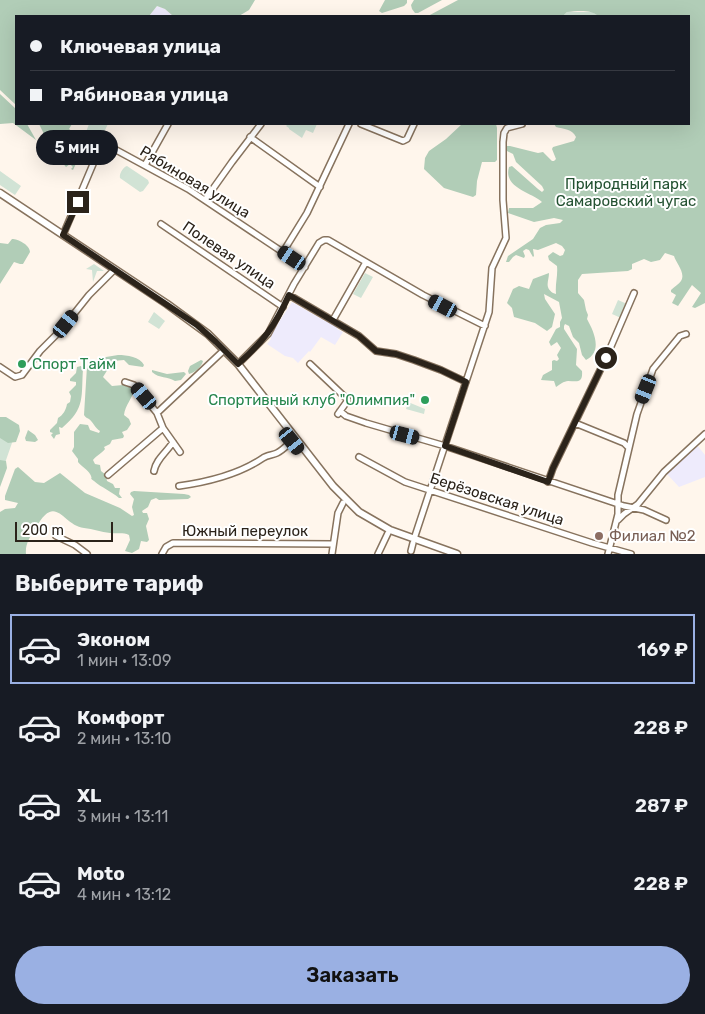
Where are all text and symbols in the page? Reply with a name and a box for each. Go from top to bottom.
text: Ключевая улица [60,35,221,58]
text: Рябиновая улица [60,83,228,106]
callout: 5 мин [37,130,119,164]
text: 5 мин [54,138,100,157]
street label: Рябиновая улица [137,142,253,222]
park label: Природный парк Самаровский чугас [556,175,696,210]
route end [67,191,89,213]
street label: Полевая улица [179,217,279,293]
car [275,243,308,273]
car [426,292,459,320]
car [50,308,81,340]
route start [595,347,617,369]
place label: Спорт Тайм [32,355,116,373]
marker: Спорт Тайм [16,358,28,370]
car [633,372,658,406]
car [128,380,159,412]
place label: Спортивный клуб "Олимпия" [208,391,415,409]
marker: Спортивный клуб "Олимпия" [419,394,431,406]
car [388,424,421,446]
car [276,425,307,457]
street label: Берёзовская улица [428,469,566,529]
scale bar [15,519,112,542]
text: 200 m [22,522,64,539]
street label: Южный переулок [182,522,308,540]
place label: Филиал №2 [609,527,696,545]
marker: Филиал №2 [593,530,605,542]
text: Выберите тариф [15,570,204,597]
icon: car [17,627,62,672]
text: Эконом [77,628,150,651]
text: 169 ₽ [637,638,688,661]
text: 1 мин · 13:09 [77,651,172,670]
icon: car [17,705,62,750]
text: Комфорт [77,706,164,729]
text: 228 ₽ [634,716,688,739]
text: 2 мин · 13:10 [77,729,171,748]
icon: car [17,783,62,828]
text: XL [77,784,101,807]
text: 287 ₽ [635,794,688,817]
text: 3 мин · 13:11 [77,807,168,826]
icon: car [17,861,62,906]
text: Moto [77,862,125,885]
text: 228 ₽ [634,872,688,895]
text: 4 мин · 13:12 [77,885,171,904]
button: Заказать [15,946,690,1004]

